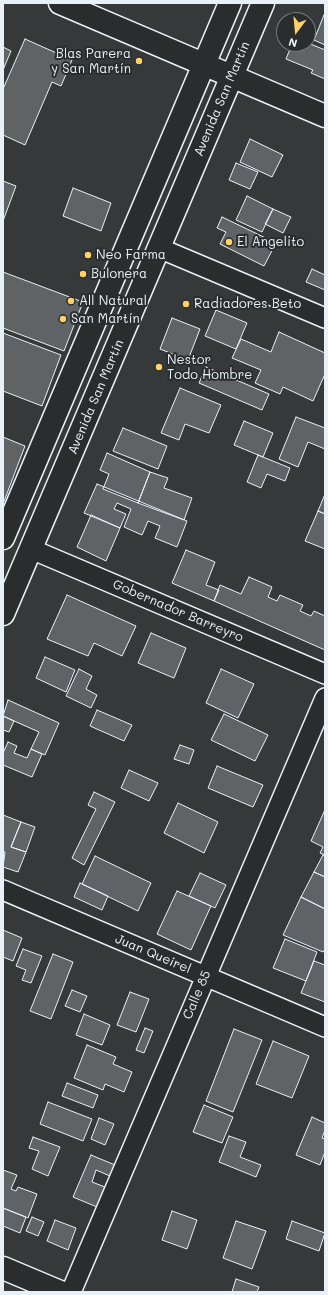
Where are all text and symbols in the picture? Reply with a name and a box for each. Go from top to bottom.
north arrow [276,12,316,52]
text: N [287,35,299,51]
street label: Avenida San Martín [191,39,253,159]
place label: Blas Parera y San Martín [51,46,131,77]
marker: Blas Parera y San Martín [134,56,144,66]
place label: El Angelito [237,234,304,250]
marker: El Angelito [224,237,234,247]
place label: Neo Farma [96,247,166,263]
marker: Neo Farma [83,250,93,260]
place label: Bulonera [91,266,147,282]
marker: Bulonera [78,269,88,279]
place label: All Natural [79,293,147,309]
marker: All Natural [66,296,76,306]
place label: Radiadores Beto [194,296,301,312]
marker: Radiadores Beto [181,299,191,309]
place label: San Martín [71,311,140,327]
marker: San Martín [58,314,68,324]
street label: Avenida San Martín [65,337,127,457]
place label: Nestor Todo Hombre [167,352,252,383]
marker: Nestor Todo Hombre [154,362,164,372]
street label: Gobernador Barreyro [110,576,246,646]
street label: Juan Queirel [113,931,193,977]
street label: Calle 85 [180,968,214,1022]

